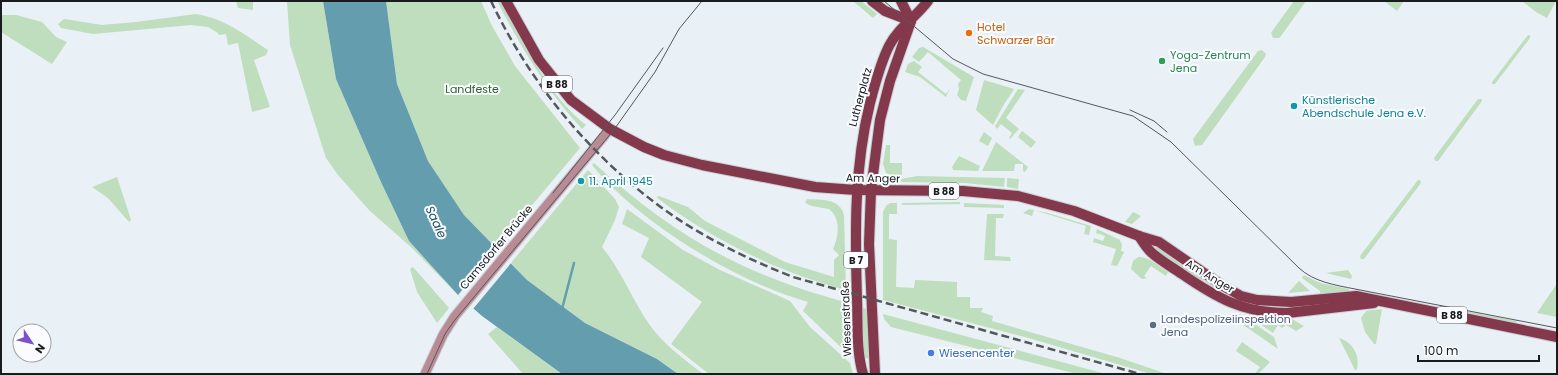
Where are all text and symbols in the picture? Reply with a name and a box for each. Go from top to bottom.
place label: Hotel Schwarzer Bär [977,19,1055,48]
marker: Hotel Schwarzer Bär [964,28,974,38]
place label: Yoga-Zentrum Jena [1170,47,1251,76]
marker: Yoga-Zentrum Jena [1157,56,1167,66]
street label: Lutherplatz [844,66,876,128]
road number: B 88 [542,76,572,92]
park label: Landfeste [445,81,499,97]
place label: Künstlerische Abendschule Jena e.V. [1302,92,1426,121]
marker: Künstlerische Abendschule Jena e.V. [1289,101,1299,111]
street label: Am Anger [846,170,900,186]
place label: 11. April 1945 [589,173,653,189]
marker: 11. April 1945 [576,176,586,186]
road number: B 88 [929,183,959,199]
street label: Camsdorfer Brücke [456,201,536,293]
water label: Saale [422,203,451,241]
road number: B 7 [844,252,868,268]
street label: Am Anger [1183,255,1237,297]
street label: Wiesenstraße [837,281,855,357]
road number: B 88 [1437,307,1467,323]
place label: Landespolizeiinspektion Jena [1161,311,1291,340]
marker: Landespolizeiinspektion Jena [1148,320,1158,330]
north arrow [12,323,52,363]
scale bar [1418,337,1539,363]
text: N [31,341,49,357]
text: 100 m [1424,342,1458,359]
place label: Wiesencenter [939,345,1014,361]
marker: Wiesencenter [926,348,936,358]

